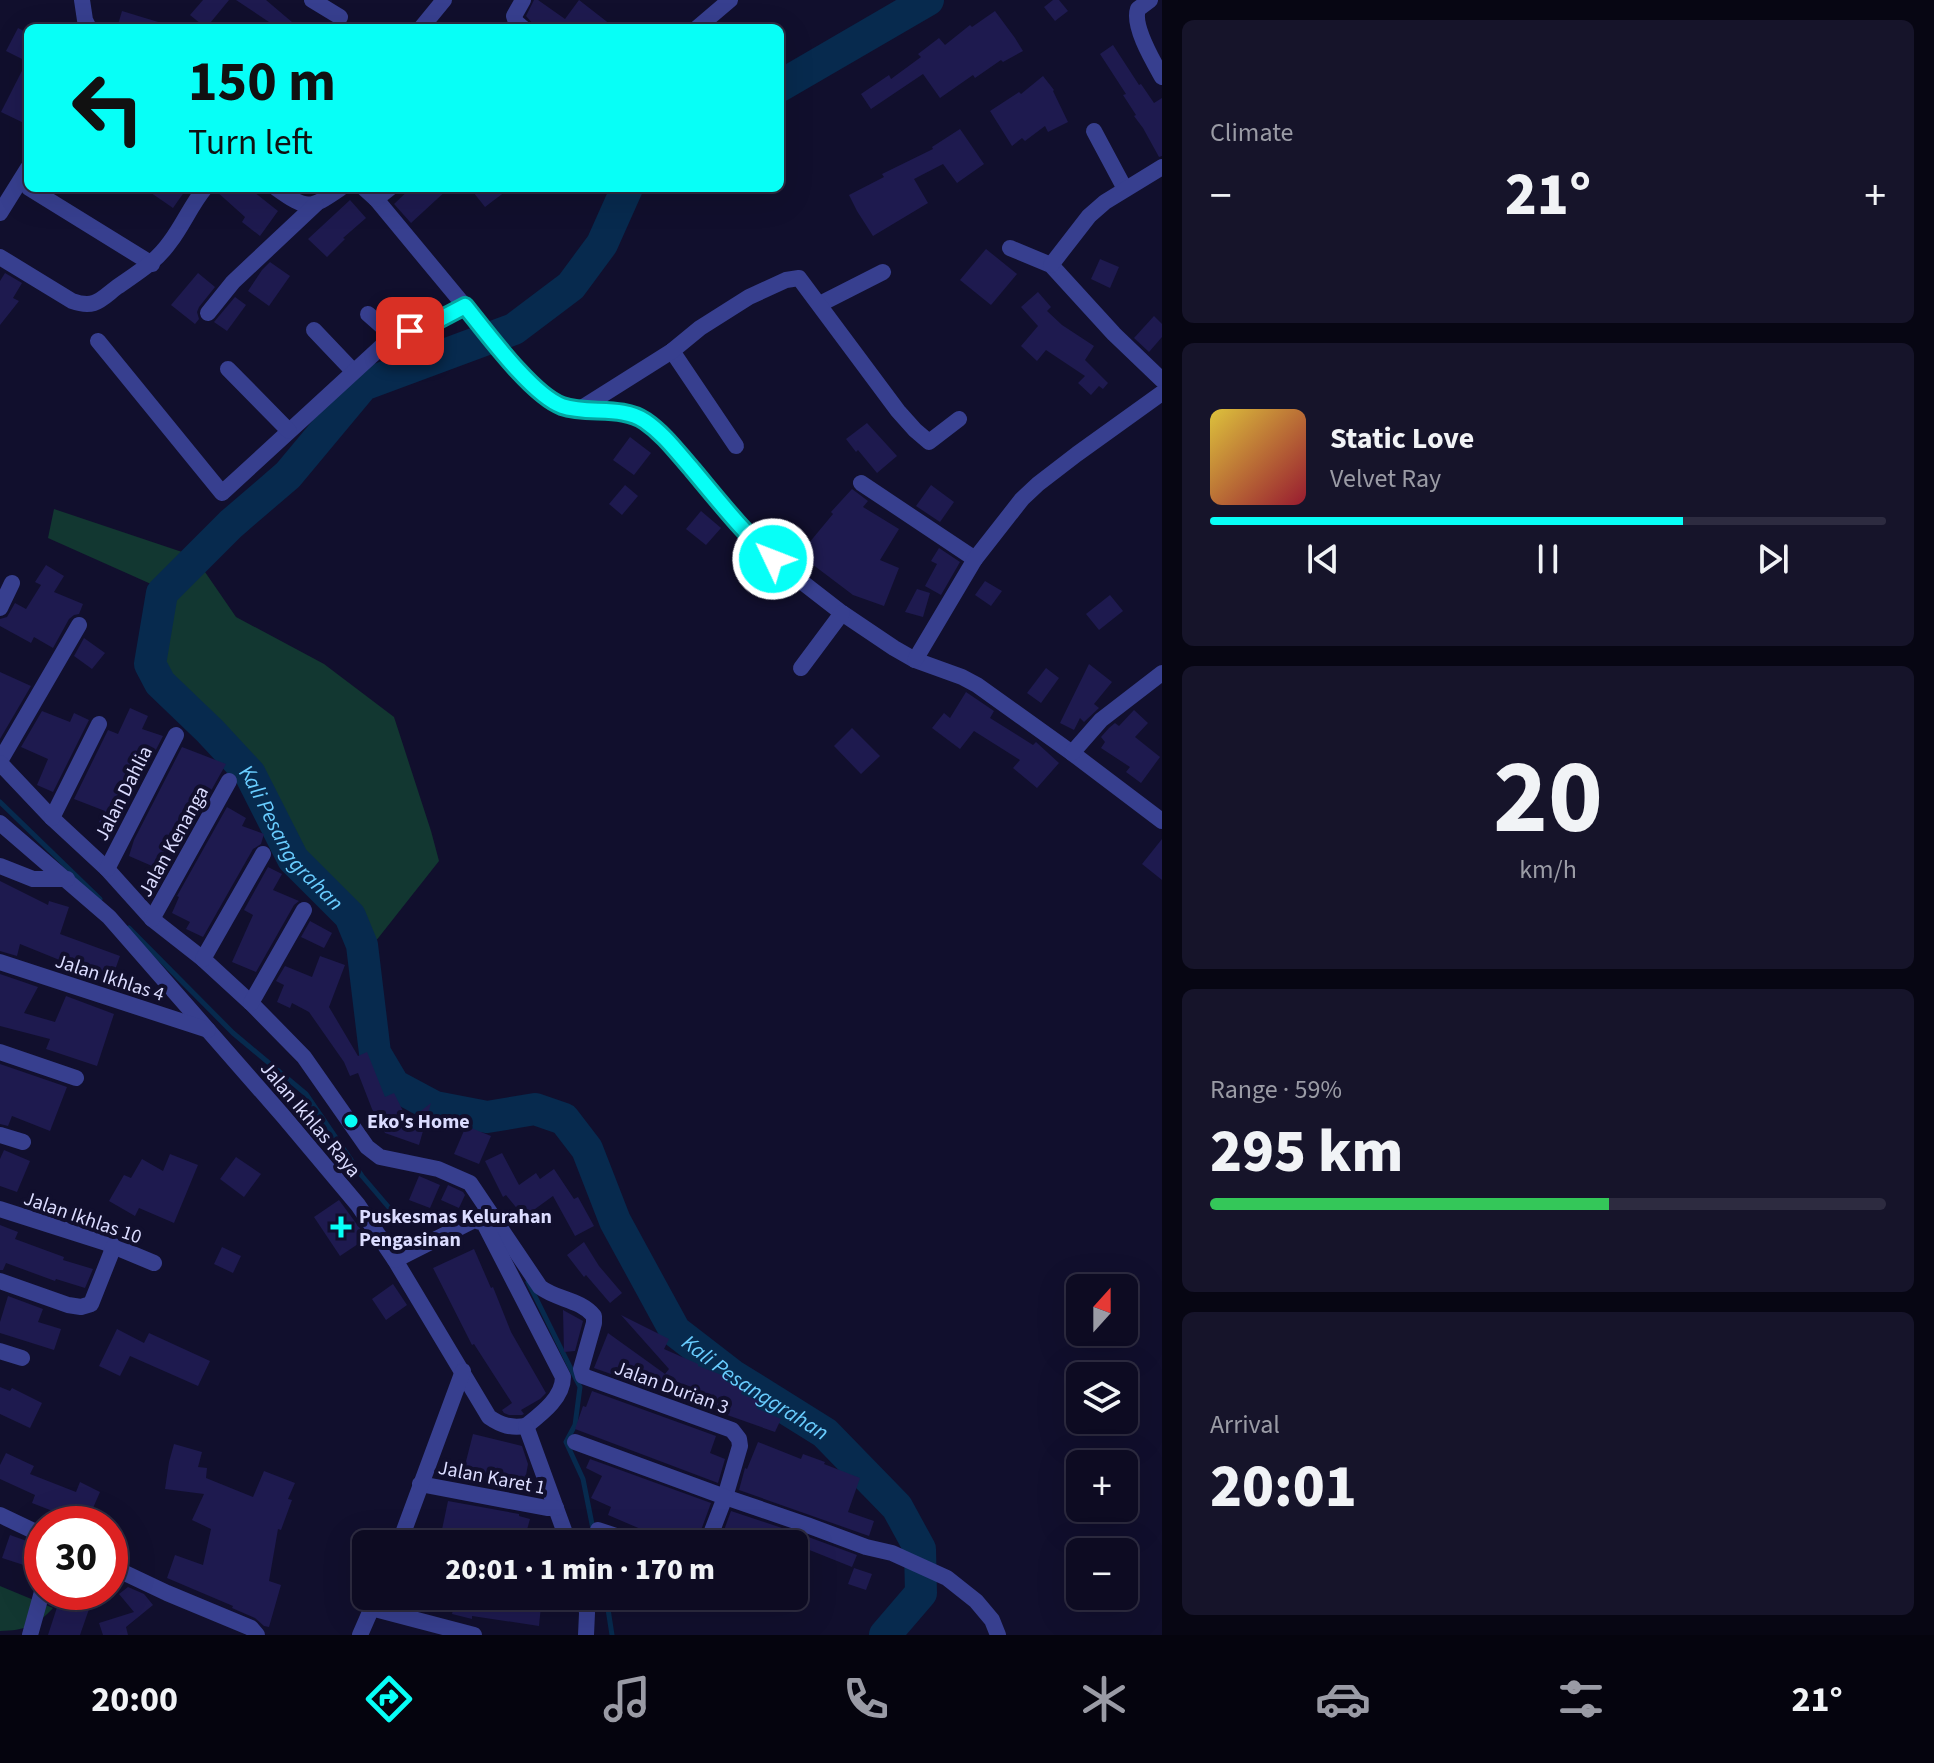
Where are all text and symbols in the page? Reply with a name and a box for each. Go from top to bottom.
text: 150 m [188,43,336,122]
icon: left [56,56,160,160]
text: Climate [1210,114,1294,151]
text: Turn left [188,117,313,168]
text: 21° [1505,153,1591,238]
text: − [1210,165,1232,228]
text: + [1864,165,1886,228]
pin [376,297,444,365]
icon: arrive [388,309,432,353]
text: Static Love [1330,417,1474,460]
text: Velvet Ray [1330,460,1441,497]
position arrow [731,517,815,601]
icon: previous [1301,537,1345,581]
icon: pause [1526,537,1570,581]
icon: next [1751,537,1795,581]
text: 20 [1493,725,1603,873]
street label: Jalan Dahlia [88,741,160,846]
water label: Kali Pesanggrahan [232,757,351,918]
street label: Jalan Kenanga [132,781,216,902]
text: km/h [1519,851,1577,888]
street label: Jalan Ikhlas 4 [51,947,168,1009]
street label: Jalan Ikhlas Raya [253,1056,367,1184]
text: Range · 59% [1210,1071,1342,1108]
place label: Eko's Home [367,1108,470,1136]
text: 295 km [1210,1110,1403,1195]
marker: Eko's Home [342,1112,360,1130]
street label: Jalan Ikhlas 10 [20,1185,146,1251]
place label: Puskesmas Kelurahan Pengasinan [359,1203,552,1254]
marker: Puskesmas Kelurahan Pengasinan [330,1216,352,1238]
north arrow [1066,1274,1138,1346]
map controls [1066,1274,1138,1610]
water label: Kali Pesanggrahan [675,1327,835,1448]
street label: Jalan Durian 3 [611,1354,733,1422]
button: layers [1066,1362,1138,1434]
text: Arrival [1210,1406,1280,1443]
text: 20:01 [1210,1445,1357,1530]
button: + [1066,1450,1138,1522]
street label: Jalan Karet 1 [436,1454,548,1502]
speed limit sign: 30 [24,1506,128,1610]
button: − [1066,1538,1138,1610]
text: 20:01 · 1 min · 170 m [445,1548,715,1591]
icon: directions [361,1671,417,1727]
icon: music [599,1671,655,1727]
icon: phone [838,1671,894,1727]
icon: climate [1076,1671,1132,1727]
icon: car [1315,1671,1371,1727]
icon: filters [1553,1671,1609,1727]
text: 20:00 [91,1674,178,1725]
text: 21° [1792,1674,1843,1725]

